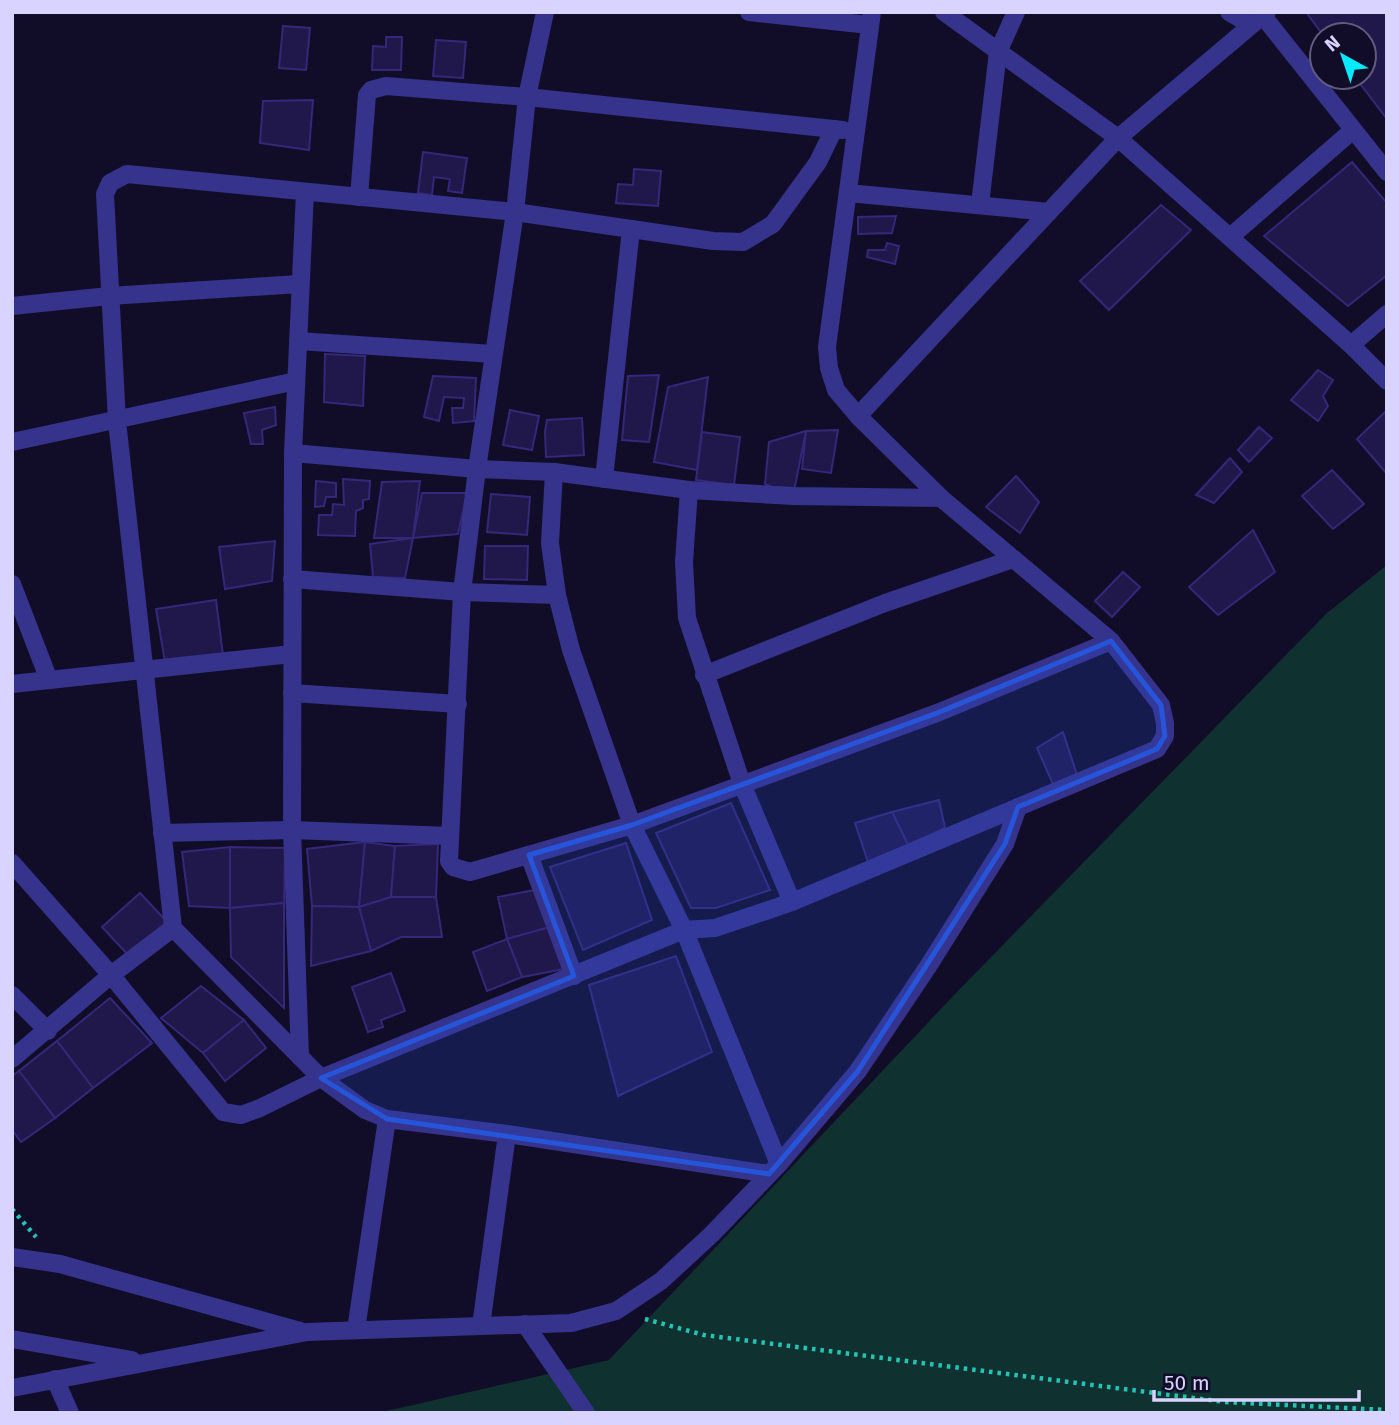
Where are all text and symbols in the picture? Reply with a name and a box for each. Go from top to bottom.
north arrow [1308,21,1378,91]
text: N [1320,30,1345,56]
scale bar [1154,1358,1359,1402]
text: 50 m [1164,1370,1210,1396]

